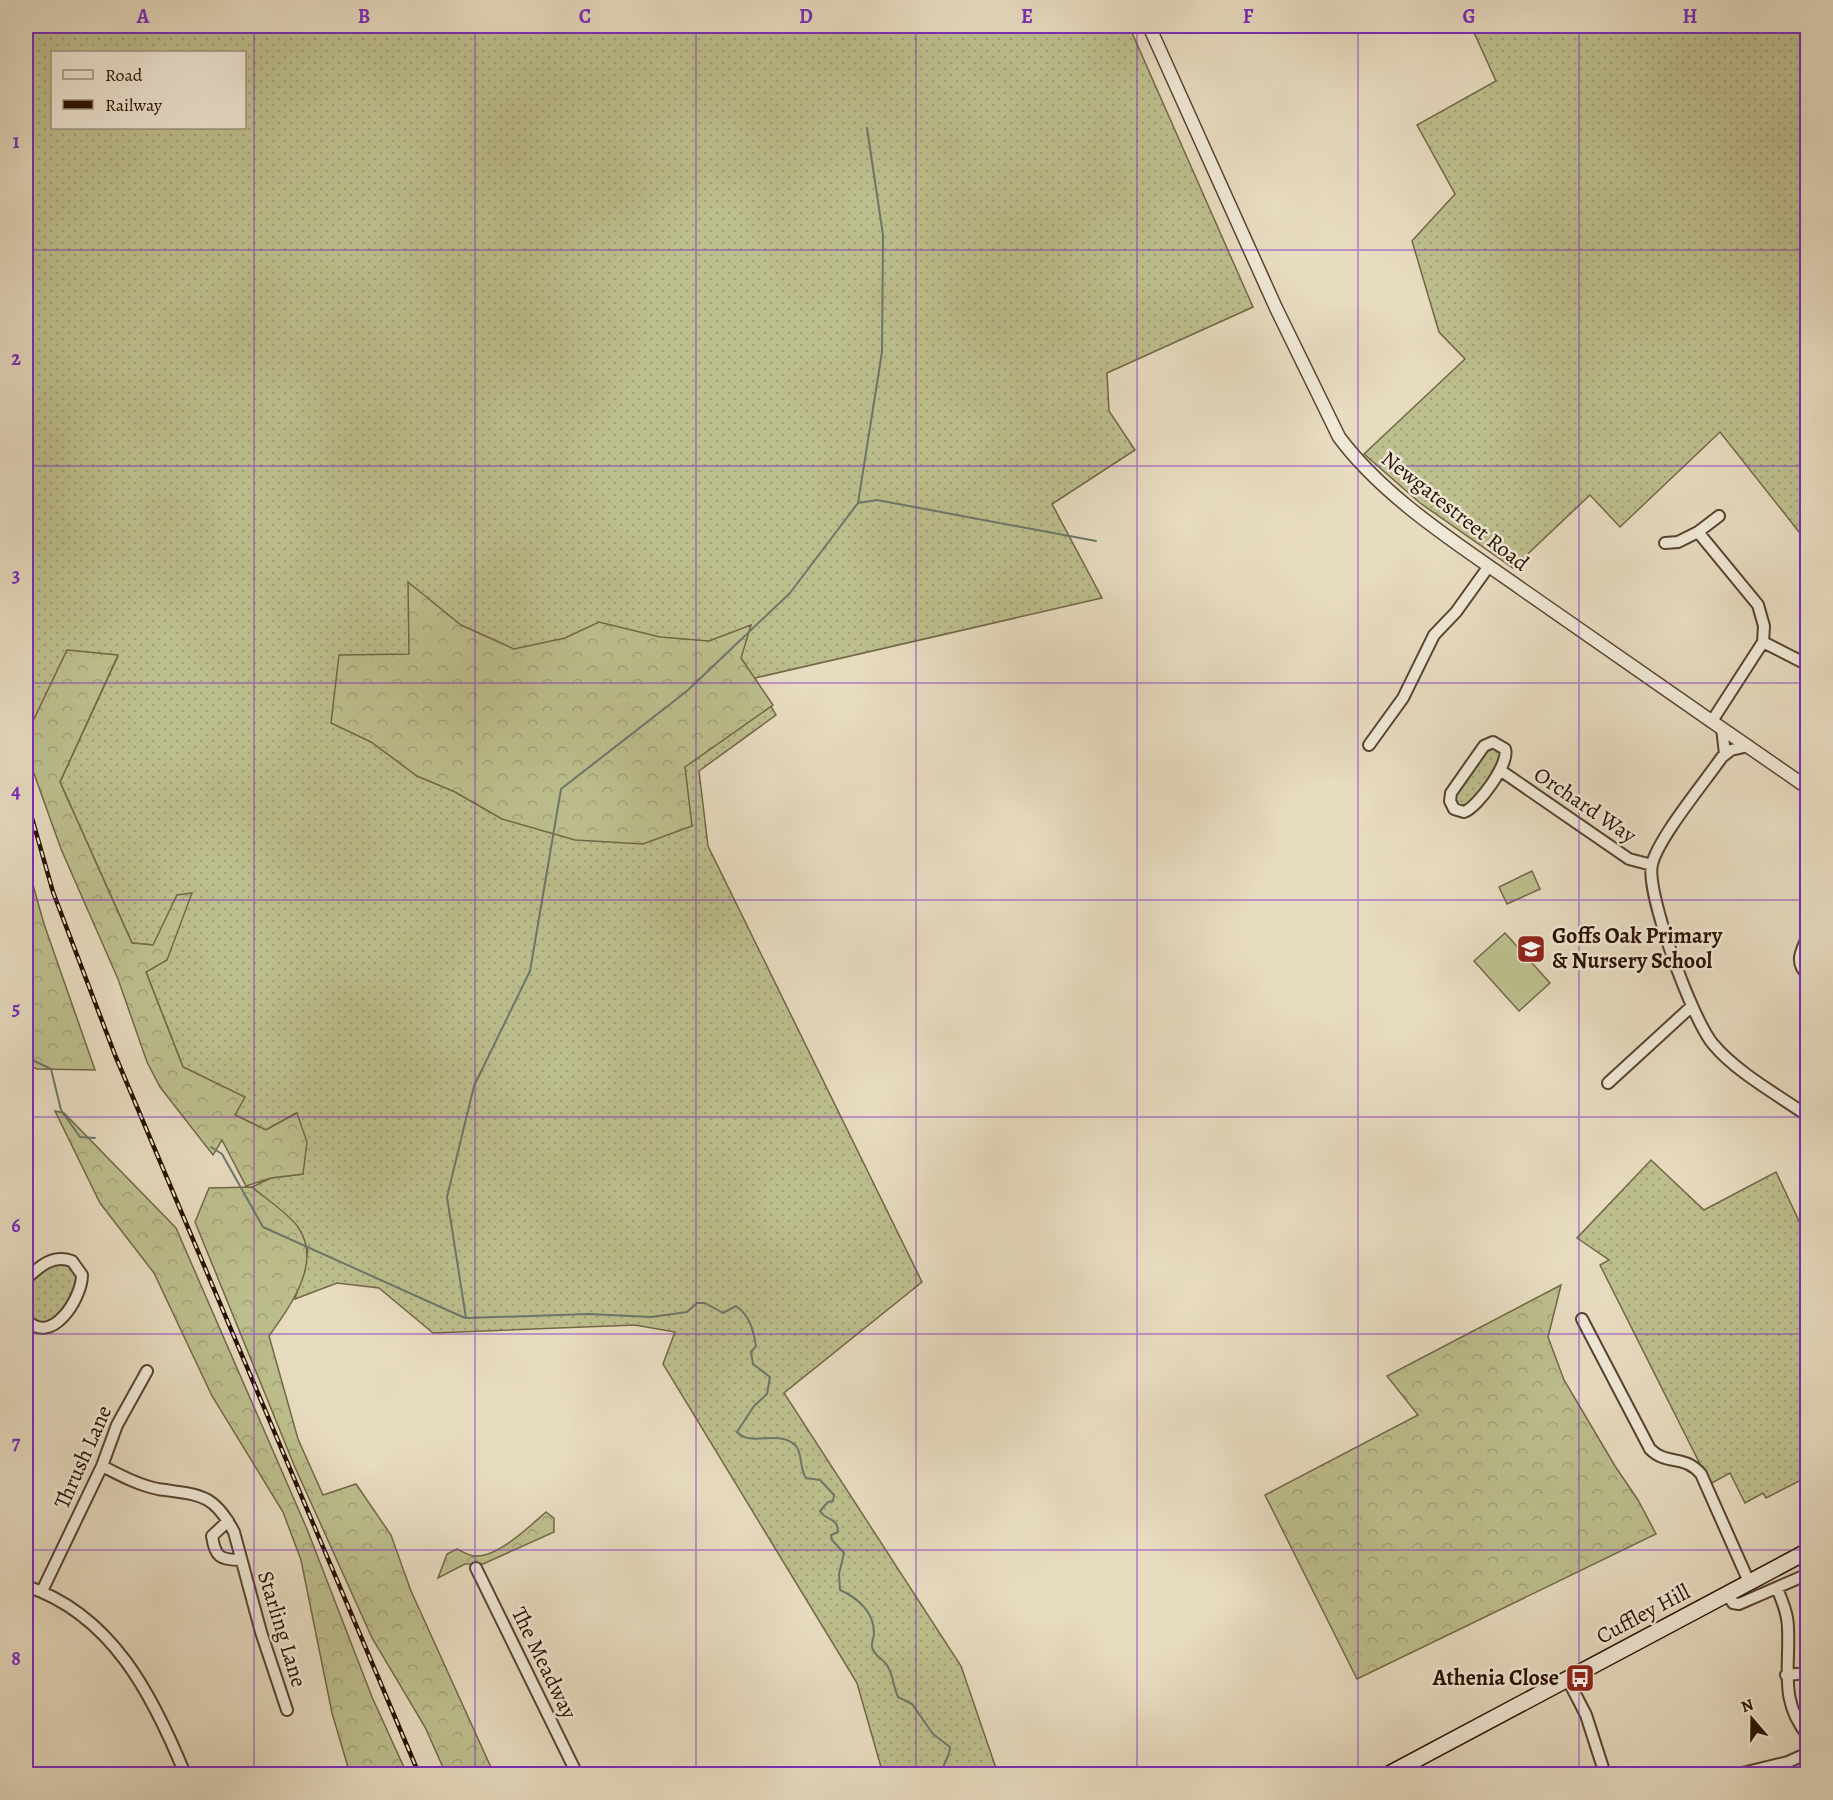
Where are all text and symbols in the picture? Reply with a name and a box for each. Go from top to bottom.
text: A [136,3,150,30]
text: B [358,3,370,30]
text: C [579,3,591,30]
text: D [799,3,813,30]
text: E [1021,3,1033,30]
text: F [1243,3,1254,30]
text: G [1462,3,1476,30]
text: H [1683,3,1698,30]
legend [51,51,246,129]
text: Road [105,63,143,87]
text: Railway [105,93,163,117]
text: 1 [12,128,20,155]
text: 2 [11,345,21,372]
street label: Newgatestreet Road [1375,444,1535,578]
text: 3 [12,562,20,589]
street label: Orchard Way [1528,760,1642,850]
text: 4 [11,778,21,805]
place label: Goffs Oak Primary & Nursery School [1552,921,1723,976]
school or university icon: Goffs Oak Primary & Nursery School [1515,933,1547,965]
text: 5 [12,995,20,1022]
text: 6 [11,1212,21,1239]
street label: Thrush Lane [47,1400,119,1514]
text: 7 [12,1429,21,1456]
street label: Starling Lane [250,1567,314,1691]
street label: Cuffley Hill [1591,1577,1695,1651]
street label: The Meadway [504,1602,584,1724]
text: 8 [11,1645,21,1672]
bus stop icon: Athenia Close [1564,1662,1596,1694]
place label: Athenia Close [1432,1663,1559,1693]
north arrow [1722,1689,1782,1749]
text: N [1738,1693,1757,1718]

